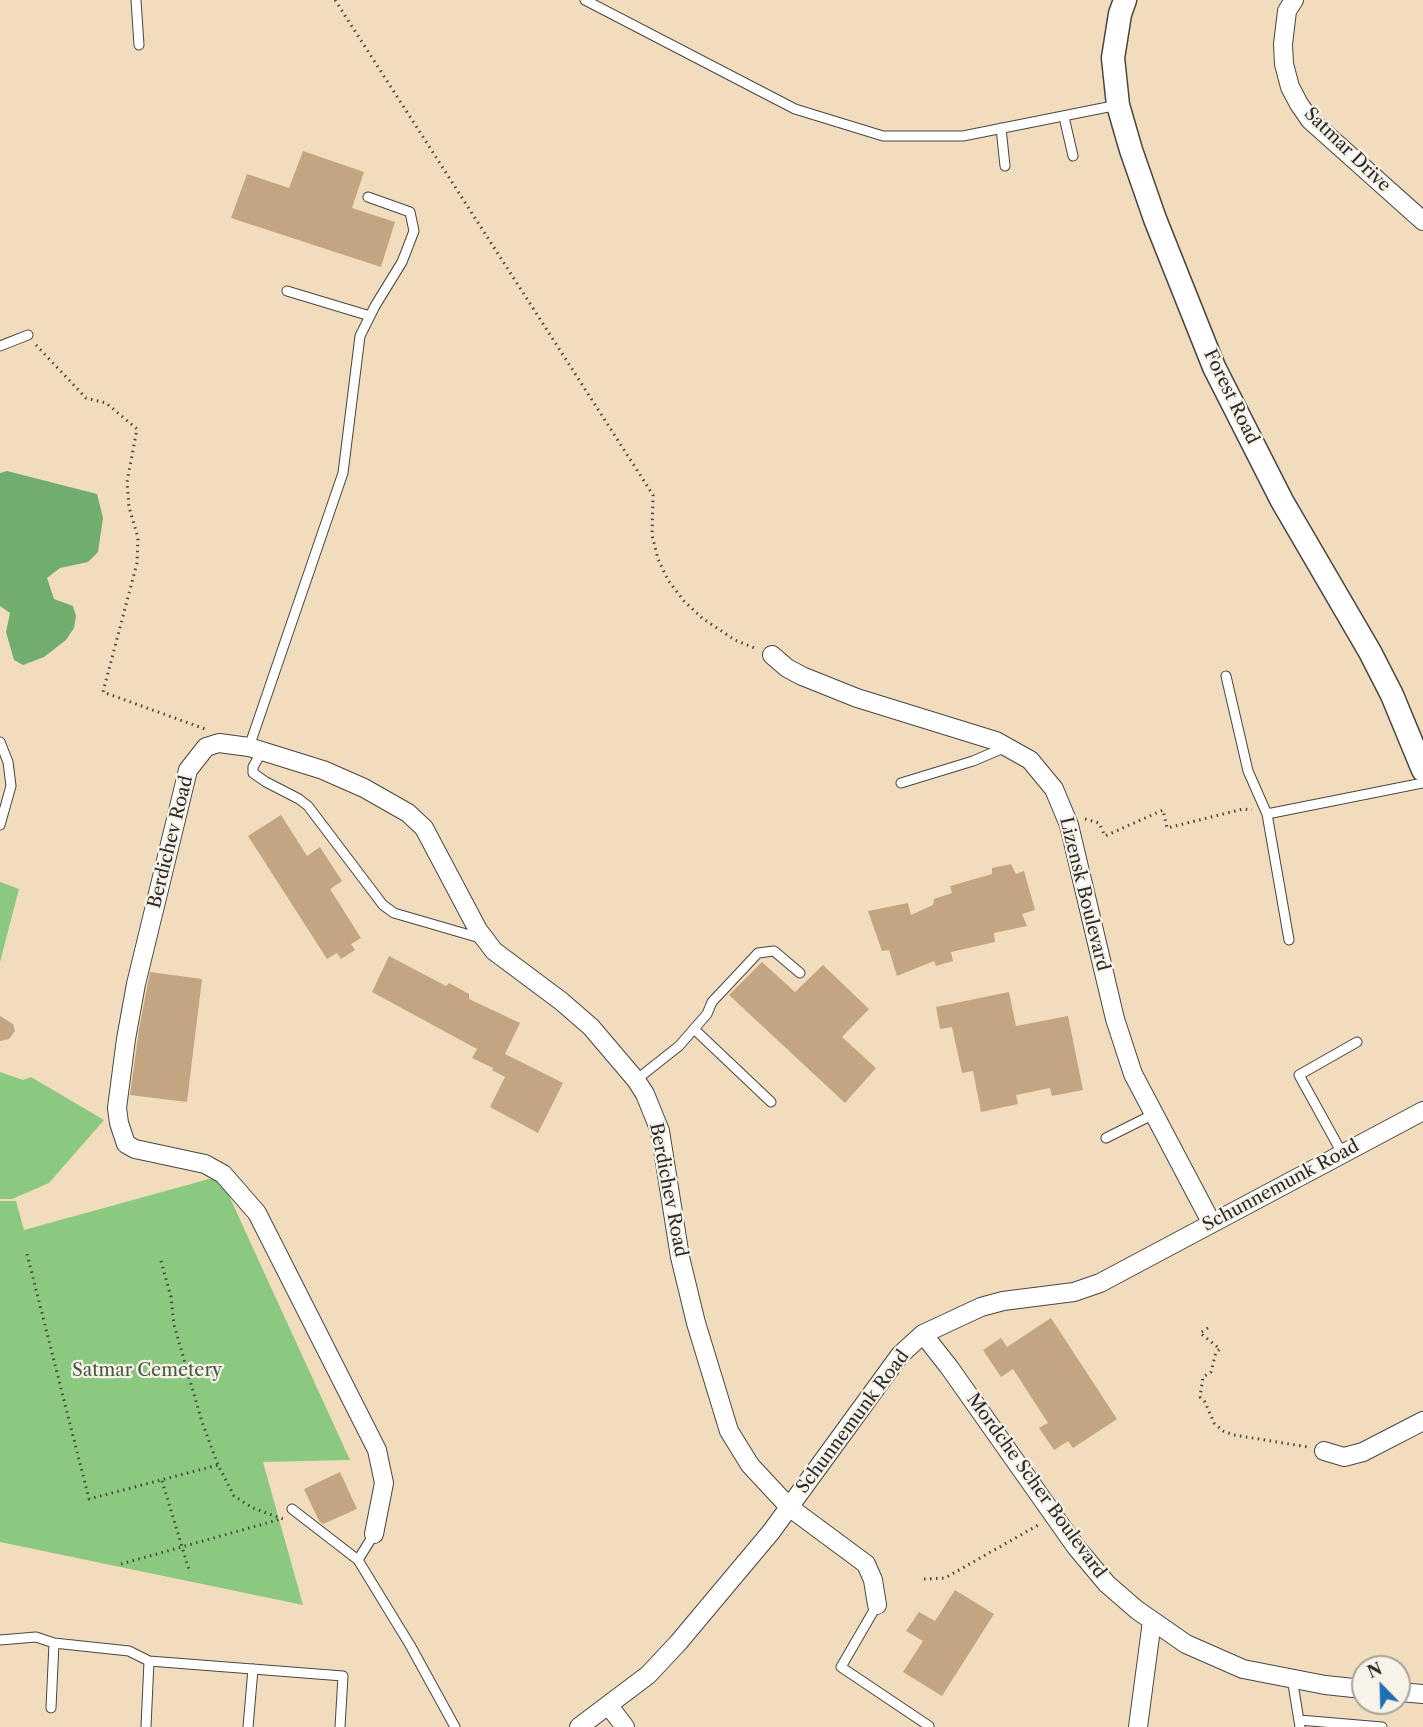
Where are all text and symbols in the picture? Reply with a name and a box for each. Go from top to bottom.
street label: Satmar Drive [1299,103,1395,197]
street label: Forest Road [1199,346,1263,448]
street label: Berdichev Road [144,773,198,911]
street label: Lizensk Boulevard [1054,815,1114,973]
street label: Berdichev Road [644,1121,692,1259]
street label: Schunnemunk Road [1199,1136,1363,1236]
street label: Schunnemunk Road [792,1346,914,1498]
park label: Satmar Cemetery [72,1360,222,1382]
street label: Mordche Scher Boulevard [962,1389,1110,1583]
north arrow [1351,1655,1411,1715]
text: N [1364,1658,1385,1682]

